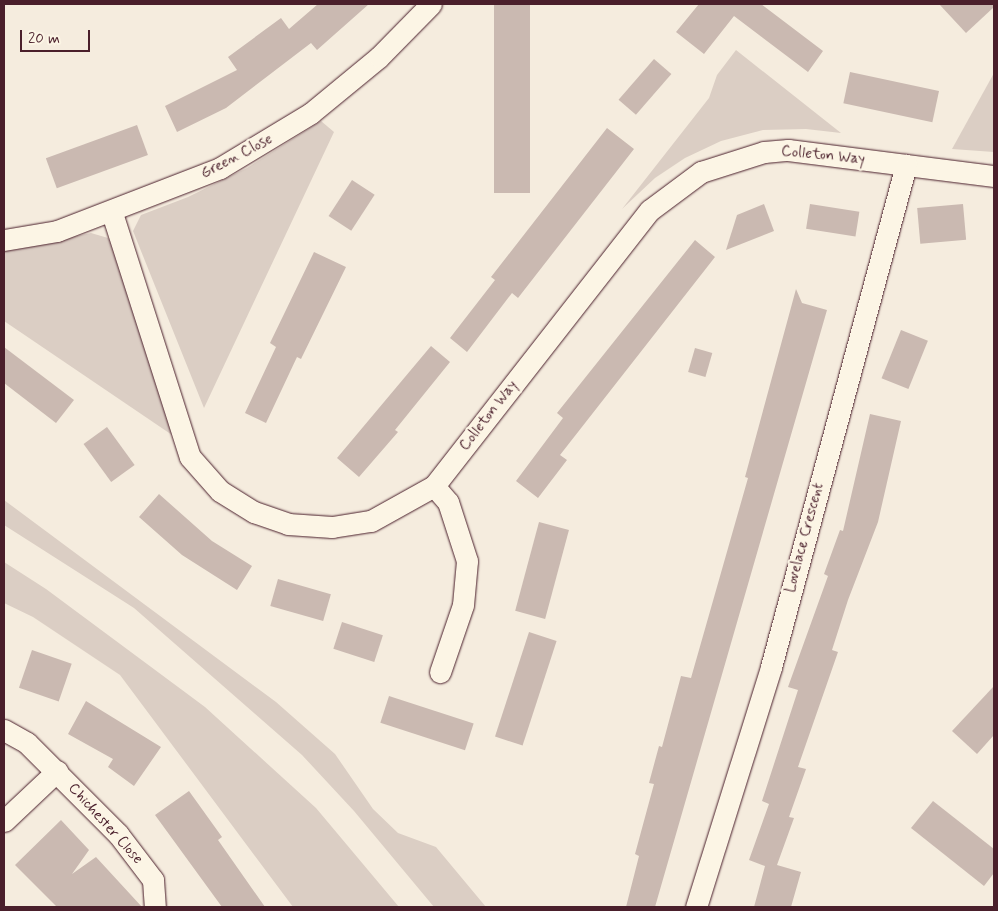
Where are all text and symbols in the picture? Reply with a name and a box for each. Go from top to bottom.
scale bar [22,20,92,52]
text: 20 m [28,29,60,49]
street label: Green Close [198,131,276,183]
street label: Colleton Way [779,143,867,169]
street label: Colleton Way [455,376,523,456]
street label: Lovelace Crescent [781,480,829,596]
street label: Chichester Close [63,779,147,869]

